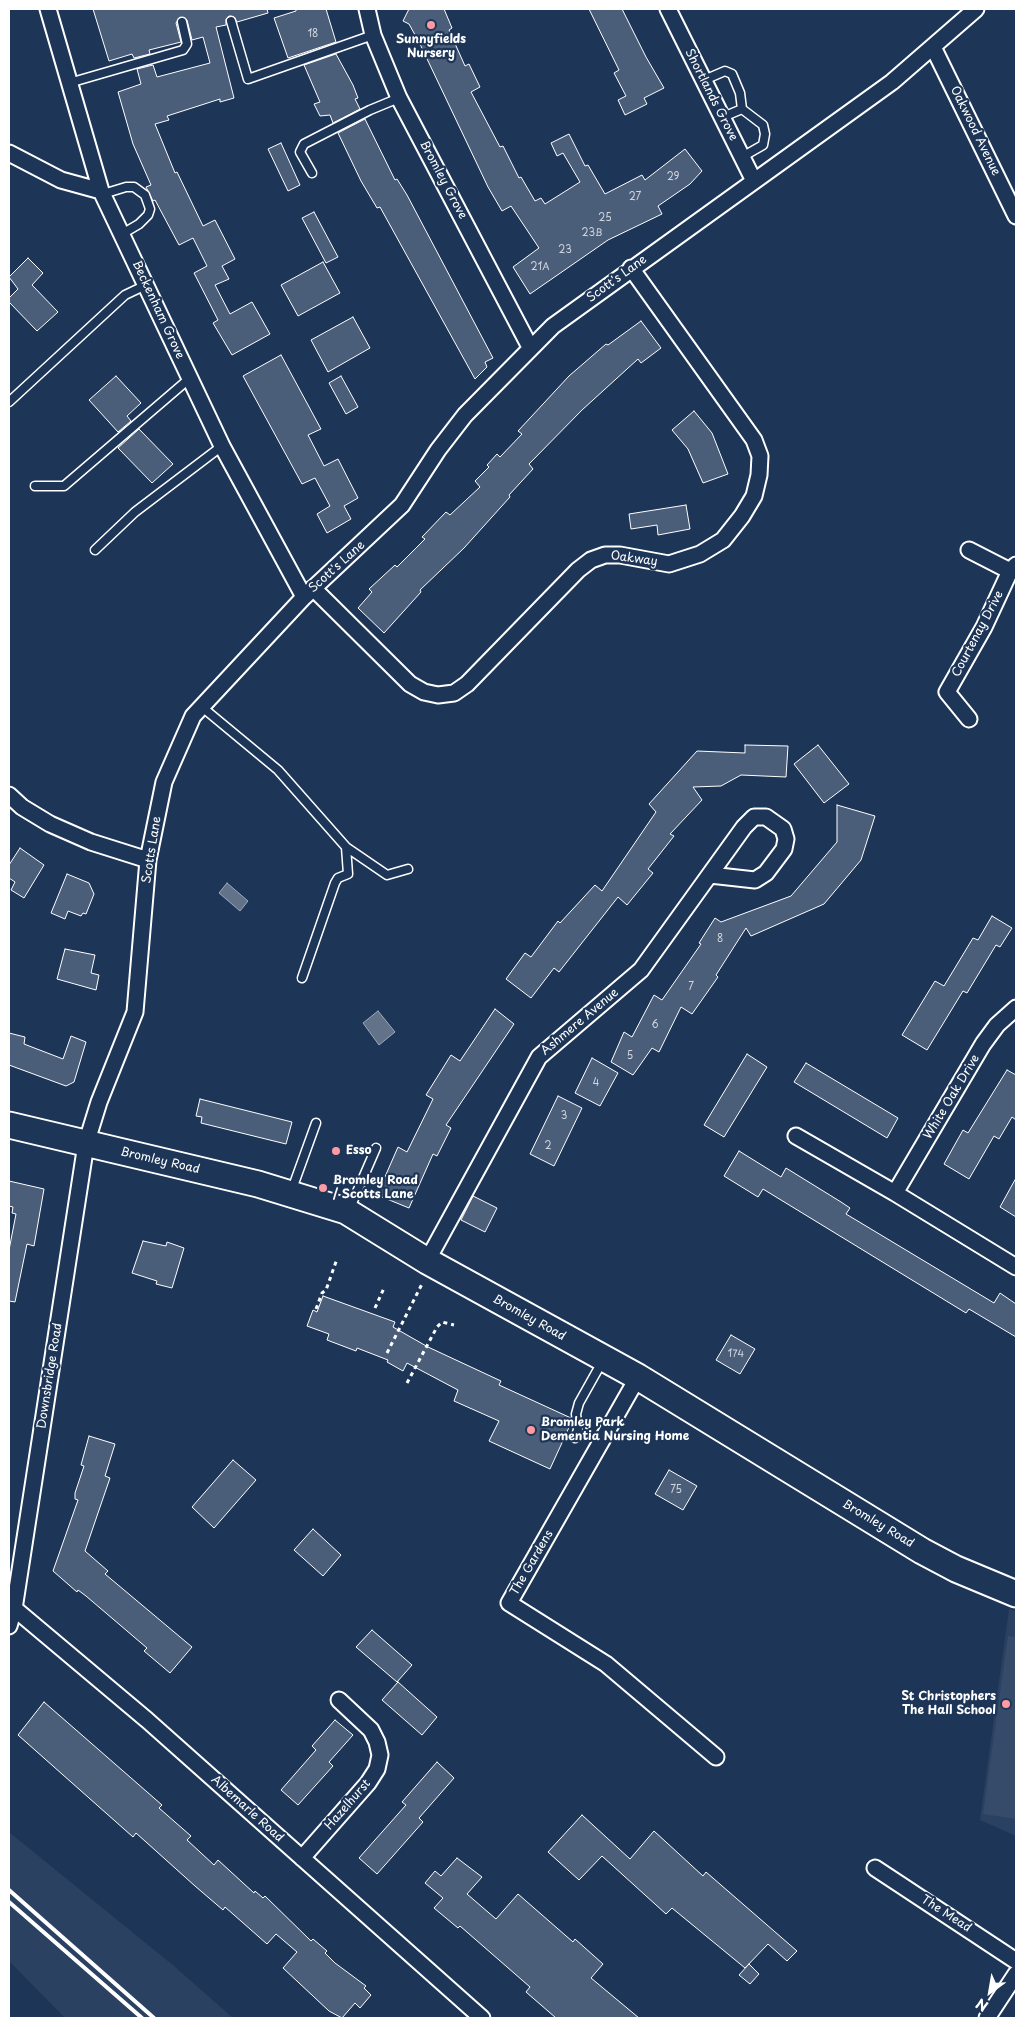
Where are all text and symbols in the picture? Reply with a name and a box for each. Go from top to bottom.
marker: Sunnyfields Nursery [425,19,437,31]
house number: 18 [308,28,318,40]
place label: Sunnyfields Nursery [396,33,466,61]
street label: Shortlands Grove [682,47,740,143]
street label: Oakwood Avenue [947,84,1003,178]
street label: Bromley Grove [416,138,470,222]
house number: 29 [667,171,679,183]
house number: 27 [629,191,641,203]
house number: 25 [598,212,612,224]
house number: 23B [582,227,602,239]
house number: 23 [558,244,572,256]
street label: Scott's Lane [584,252,650,306]
street label: Beckenham Grove [129,259,187,361]
house number: 21A [531,261,549,273]
street label: Scott's Lane [306,538,368,596]
street label: Oakway [610,549,658,569]
street label: Courtenay Drive [949,588,1007,680]
street label: Scotts Lane [140,815,164,885]
house number: 8 [717,933,723,945]
house number: 7 [688,981,694,993]
street label: Ashmere Avenue [538,985,622,1059]
house number: 6 [651,1019,659,1031]
house number: 5 [627,1050,633,1062]
street label: White Oak Drive [921,1052,983,1142]
house number: 4 [593,1077,599,1089]
house number: 3 [561,1110,567,1122]
house number: 2 [544,1140,552,1152]
place label: Esso [346,1144,372,1158]
street label: Bromley Road [119,1145,201,1177]
marker: Esso [330,1145,342,1157]
place label: Bromley Road / Scotts Lane [333,1174,418,1202]
marker: Bromley Road / Scotts Lane [317,1182,329,1194]
street label: Bromley Road [490,1292,568,1344]
street label: Downsbridge Road [35,1322,65,1430]
house number: 174 [728,1348,744,1360]
place label: Bromley Park Dementia Nursing Home [541,1416,689,1444]
marker: Bromley Park Dementia Nursing Home [525,1424,537,1436]
house number: 75 [670,1484,682,1496]
street label: Bromley Road [840,1497,916,1551]
street label: The Gardens [507,1528,557,1598]
place label: St Christophers The Hall School [901,1690,996,1718]
marker: St Christophers The Hall School [1000,1698,1012,1710]
street label: Albemarle Road [208,1773,286,1845]
street label: Hazelhurst [322,1777,374,1833]
street label: The Mead [918,1892,974,1936]
north arrow [965,1967,1015,2017]
text: N [972,1993,992,2017]

